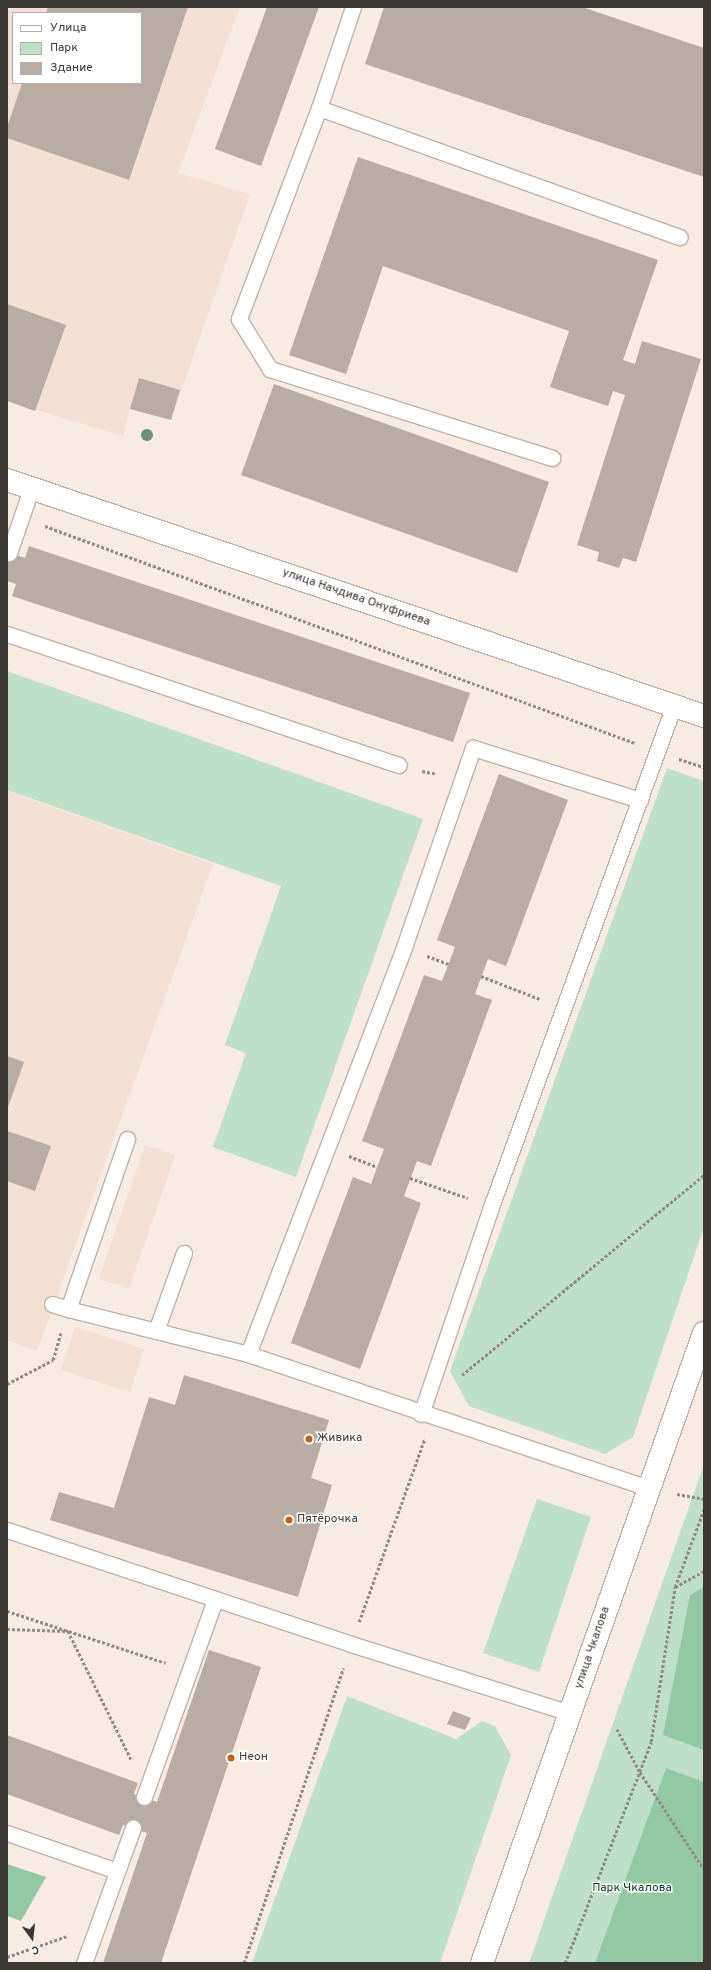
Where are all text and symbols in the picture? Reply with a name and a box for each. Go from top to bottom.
legend [12,12,142,84]
text: Улица [50,20,86,36]
text: Парк [50,40,78,56]
text: Здание [50,60,93,76]
street label: улица Начдива Онуфриева [280,566,432,630]
place label: Живика [317,1432,362,1446]
marker: Живика [304,1434,314,1444]
place label: Пятёрочка [297,1513,358,1527]
marker: Пятёрочка [284,1515,294,1525]
street label: улица Чкалова [572,1605,614,1691]
place label: Неон [239,1751,268,1765]
marker: Неон [226,1753,236,1763]
park label: Парк Чкалова [592,1882,672,1896]
north arrow [12,1918,52,1958]
text: С [30,1942,40,1957]

